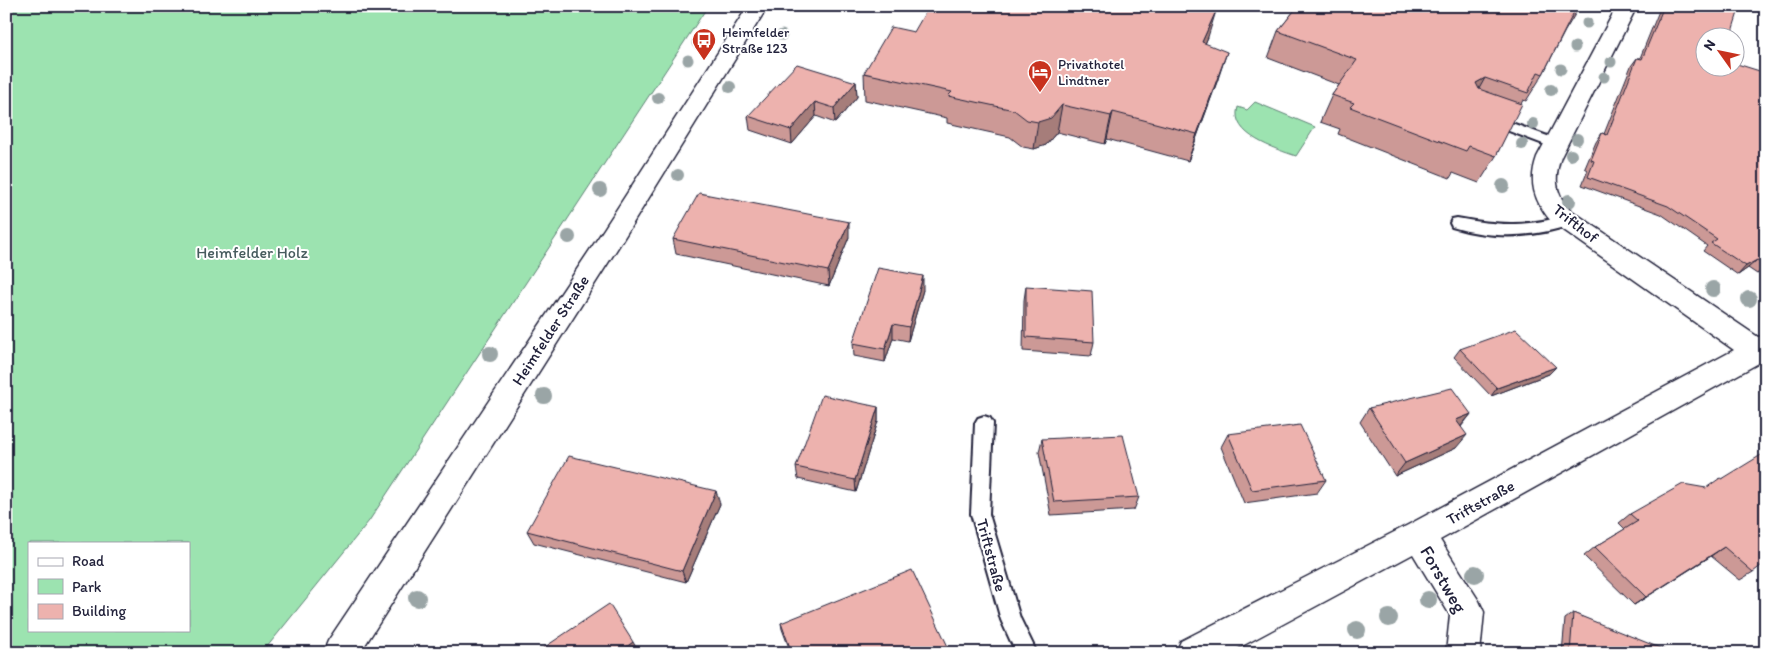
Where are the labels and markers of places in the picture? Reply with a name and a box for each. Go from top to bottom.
place label: Heimfelder Straße 123 [722,24,790,57]
bus stop icon: Heimfelder Straße 123 [691,27,717,61]
place label: Privathotel Lindtner [1058,56,1124,89]
hotel icon: Privathotel Lindtner [1027,59,1053,93]

